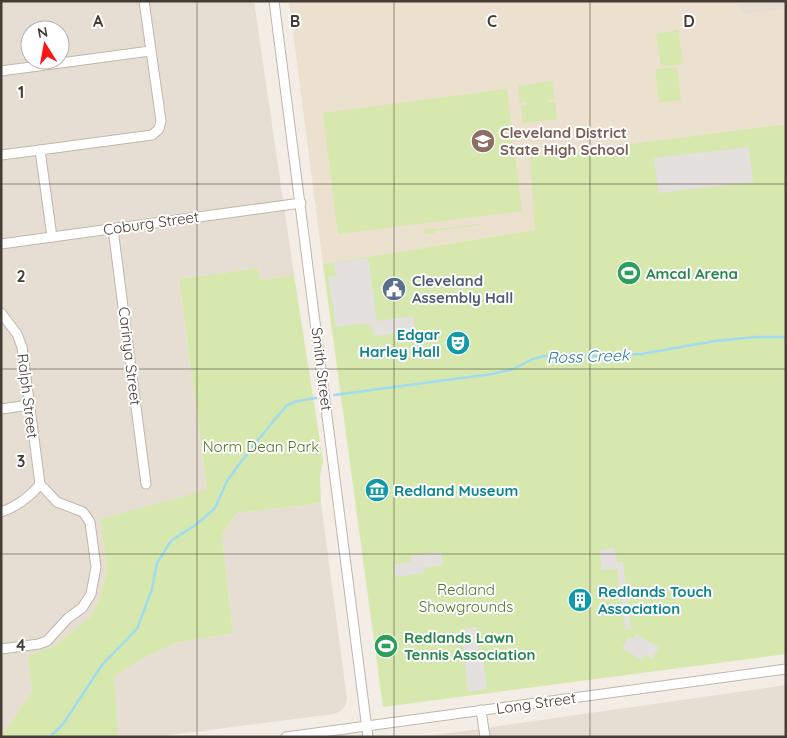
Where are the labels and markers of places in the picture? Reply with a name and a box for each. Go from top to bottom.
place label: Cleveland District State High School [500,123,629,159]
school or university icon: Cleveland District State High School [470,128,496,154]
sports icon: Amcal Arena [616,260,642,286]
place label: Amcal Arena [646,264,738,283]
place label: Cleveland Assembly Hall [412,271,513,307]
public building icon: Cleveland Assembly Hall [381,276,407,302]
place label: Edgar Harley Hall [359,325,440,361]
theatre icon: Edgar Harley Hall [445,330,471,356]
museum icon: Redland Museum [364,477,390,503]
place label: Redland Museum [394,481,518,500]
place label: Redlands Touch Association [598,582,712,618]
building icon: Redlands Touch Association [567,587,593,613]
place label: Redlands Lawn Tennis Association [404,628,535,664]
sports icon: Redlands Lawn Tennis Association [373,633,399,659]

